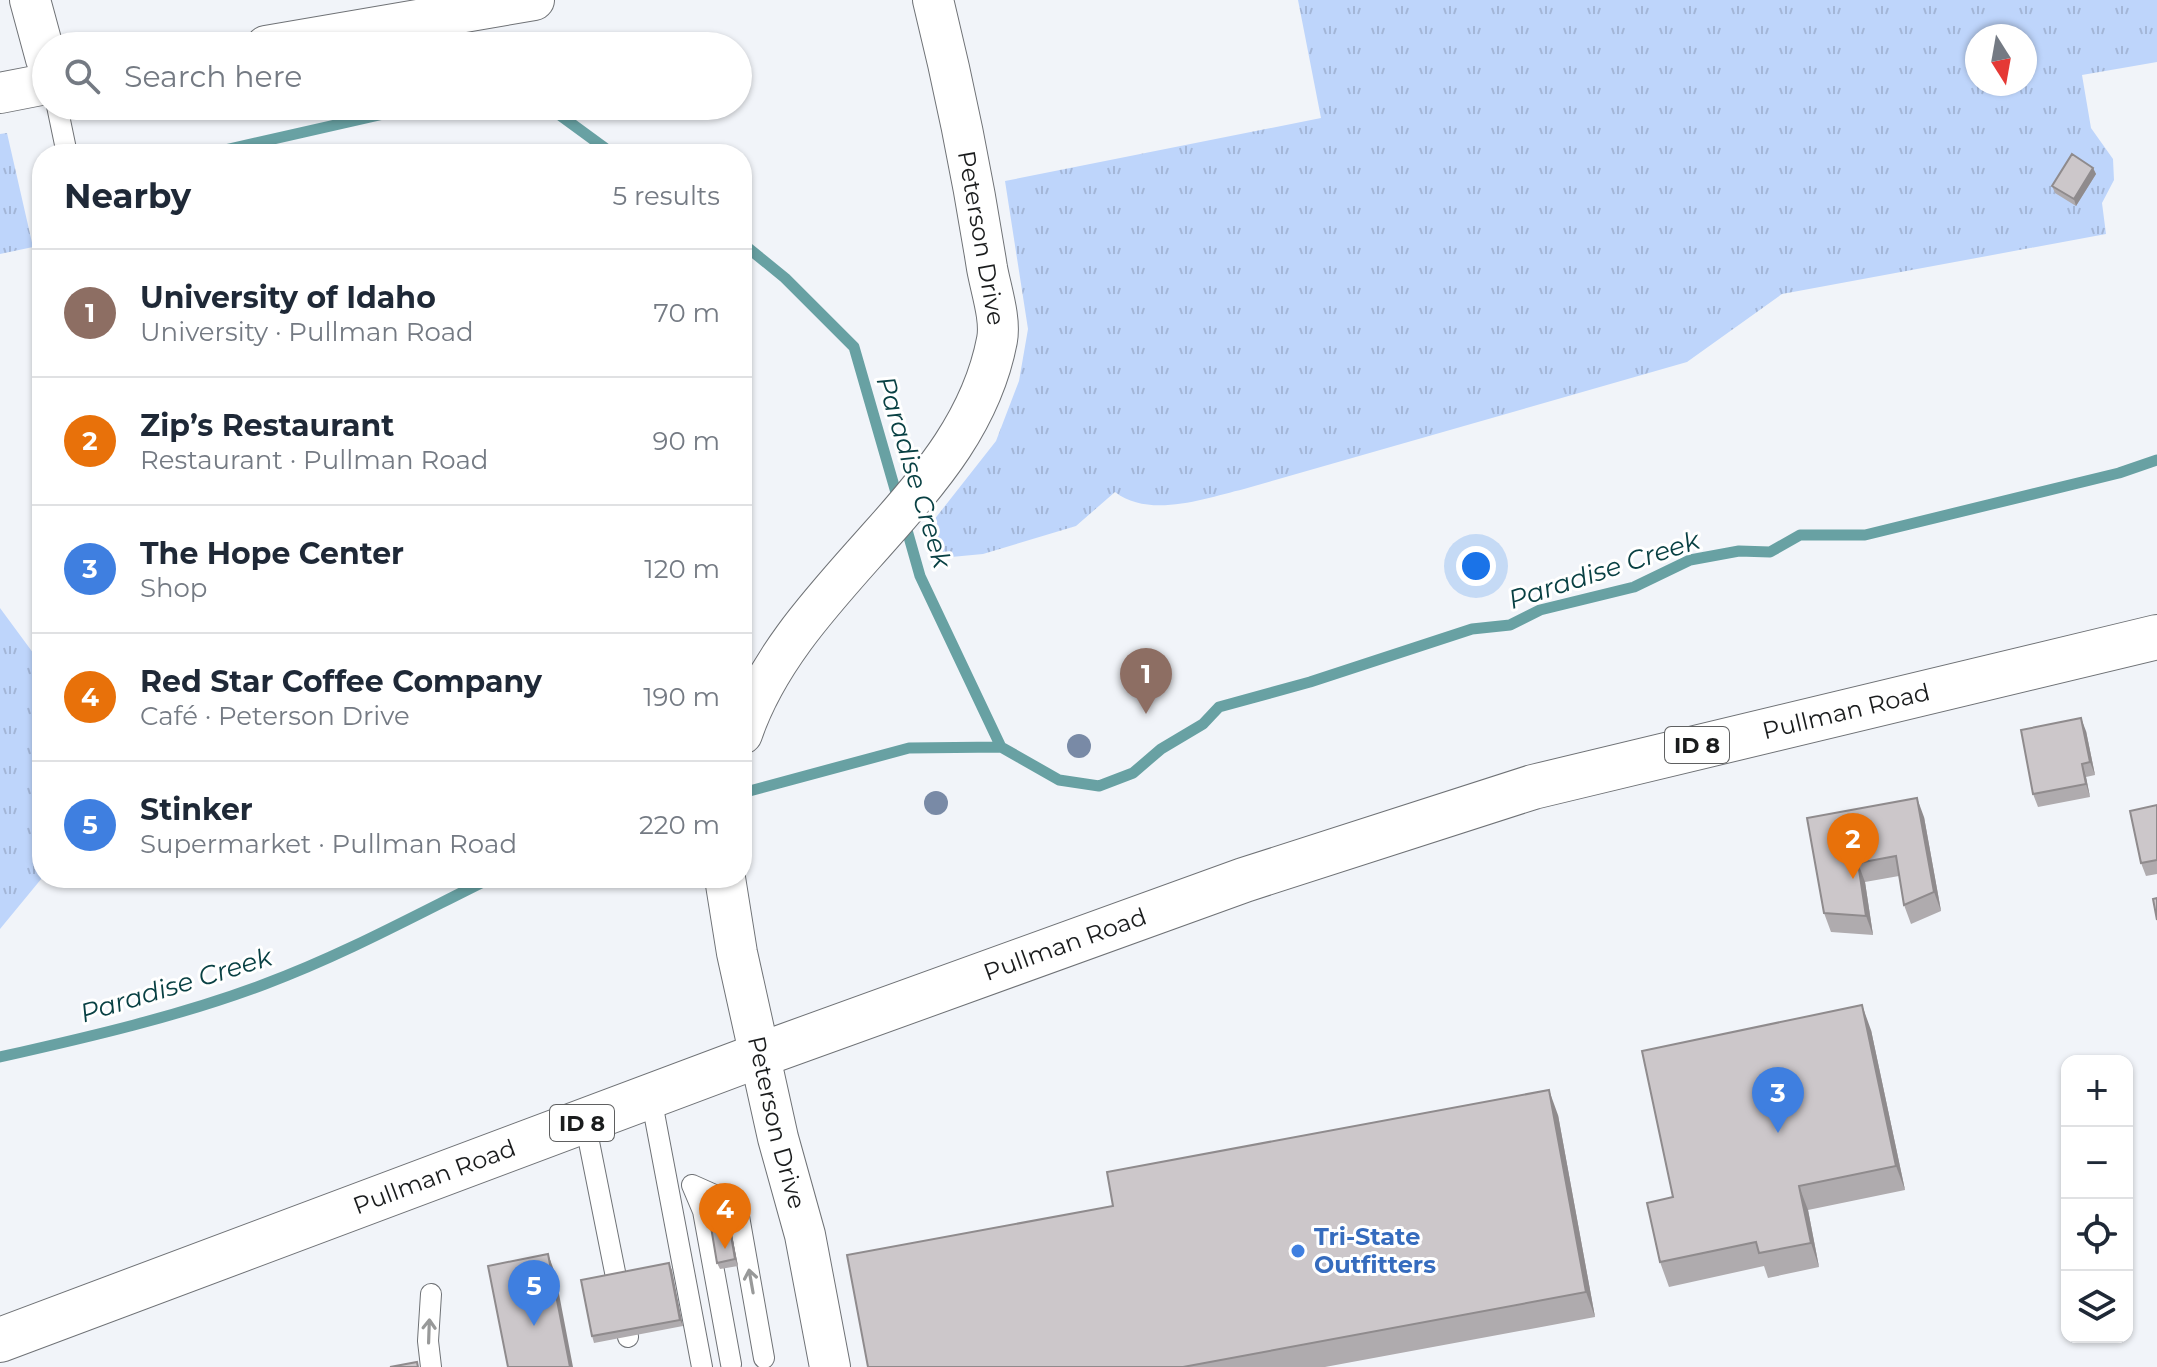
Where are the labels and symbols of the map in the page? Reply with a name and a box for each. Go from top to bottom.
north arrow [1965,24,2037,96]
street label: Peterson Drive [952,148,1011,328]
water label: Paradise Creek [870,372,959,573]
water label: Paradise Creek [1504,524,1705,616]
your location [1456,546,1496,586]
pin: 1 [1120,648,1172,714]
street label: Pullman Road [1759,677,1933,745]
road number: ID 8 [1665,727,1729,763]
pin: 2 [1827,813,1879,879]
street label: Pullman Road [979,901,1150,987]
water label: Paradise Creek [76,940,277,1029]
street label: Peterson Drive [742,1033,812,1212]
pin: 3 [1752,1067,1804,1133]
road number: ID 8 [550,1105,614,1141]
street label: Pullman Road [349,1133,520,1220]
pin: 4 [699,1183,751,1249]
place label: Tri-State Outfitters [1314,1222,1436,1279]
marker: Tri-State Outfitters [1289,1242,1307,1260]
pin: 5 [508,1260,560,1326]
one-way arrow [742,1269,757,1294]
one-way arrow [421,1318,436,1345]

